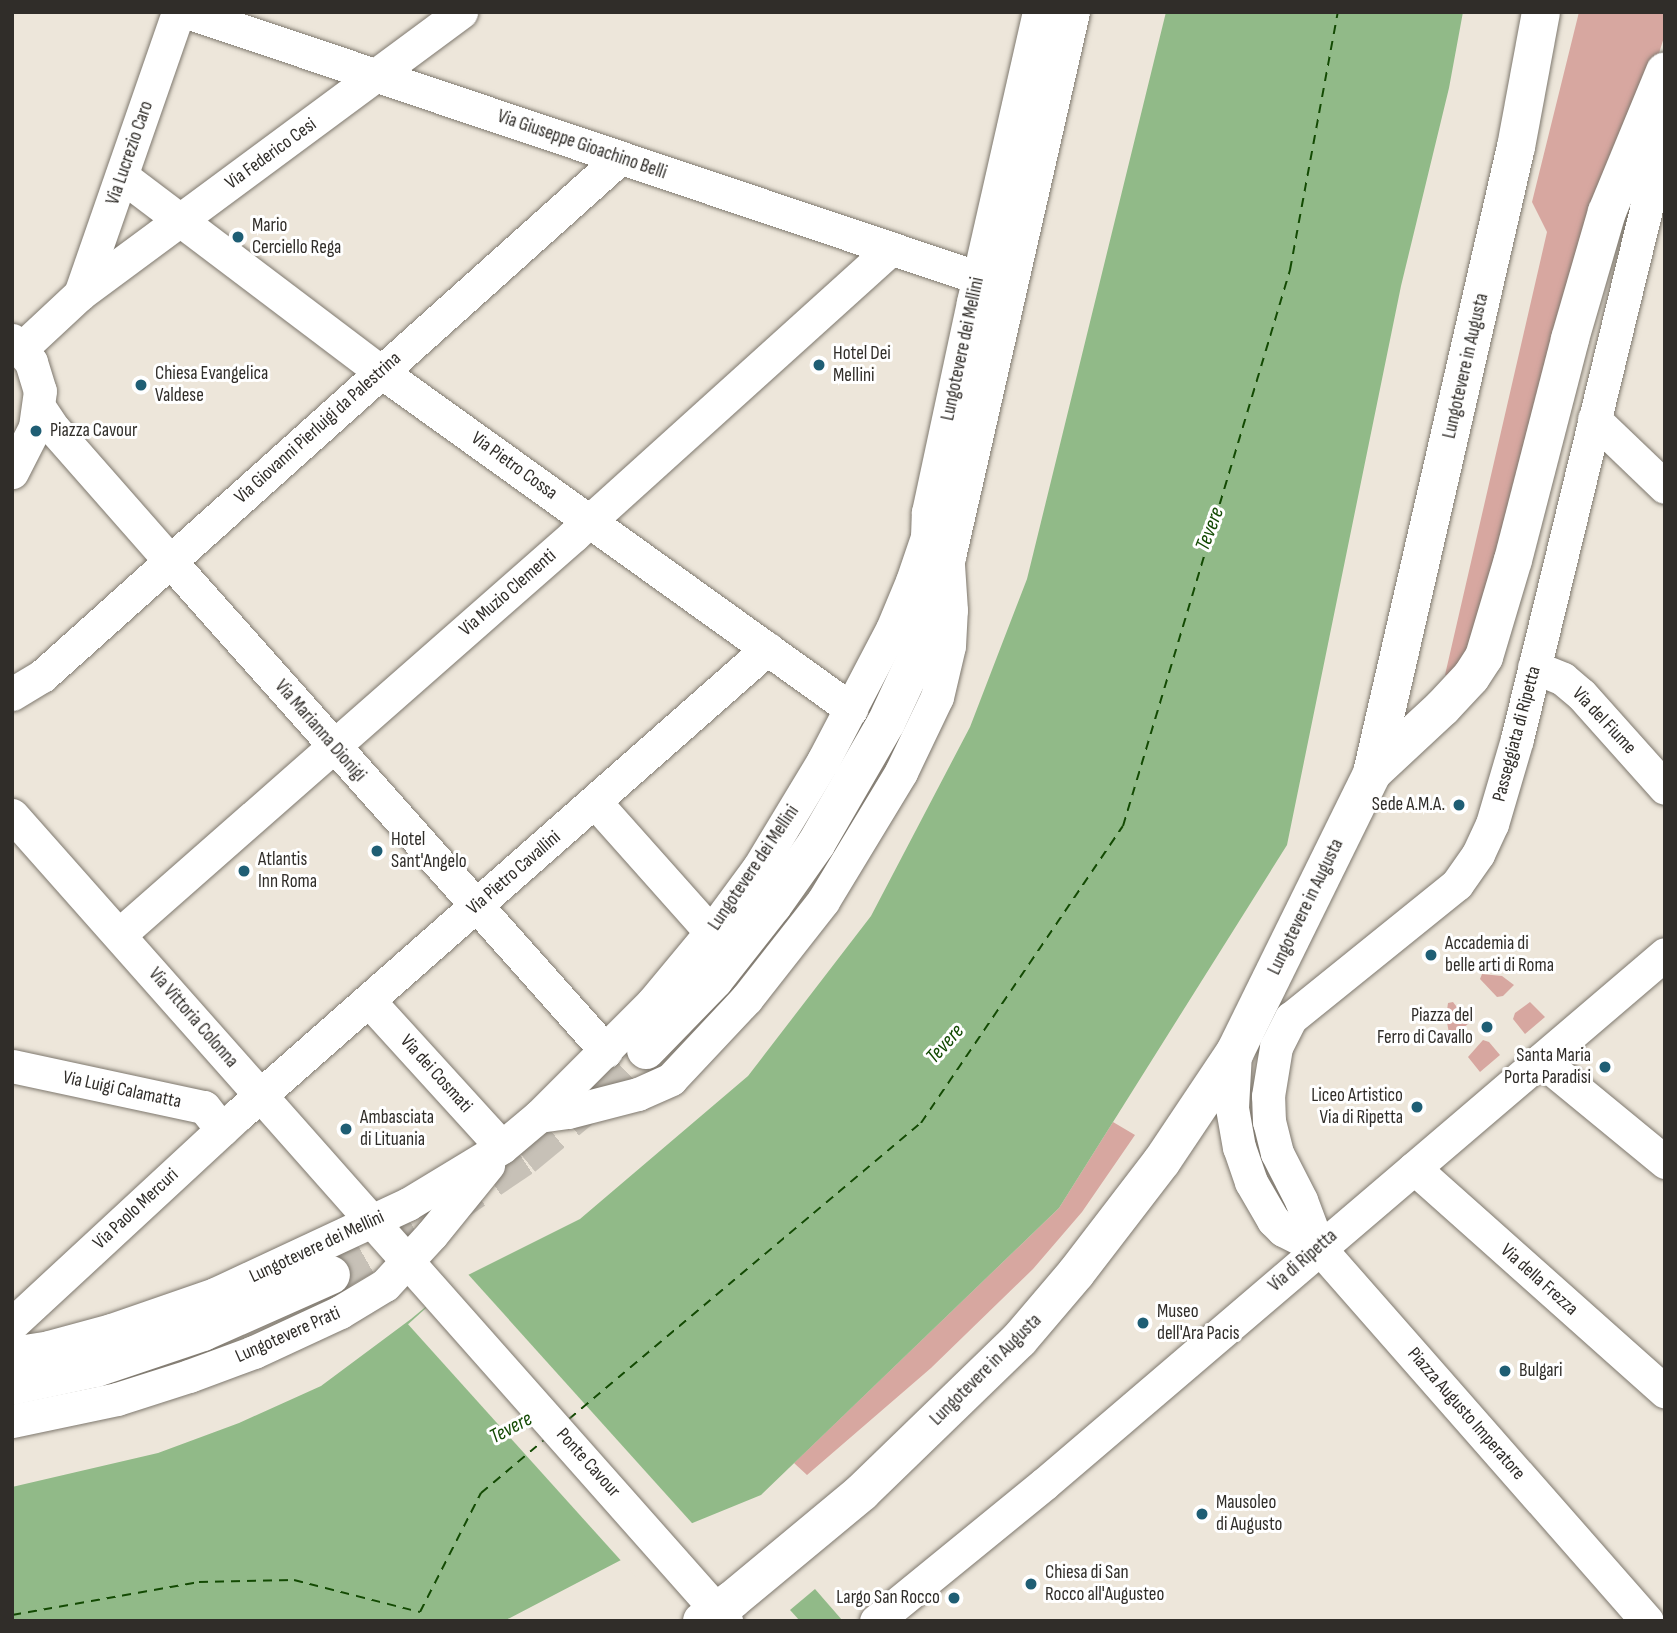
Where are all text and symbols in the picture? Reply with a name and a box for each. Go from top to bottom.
street label: Via Lucrezio Caro [102,98,158,208]
street label: Via Giuseppe Gioachino Belli [494,105,670,185]
street label: Via Federico Cesi [221,113,321,195]
place label: Mario Cerciello Rega [252,215,341,259]
marker: Mario Cerciello Rega [230,229,246,245]
street label: Lungotevere dei Mellini [937,275,989,423]
street label: Lungotevere in Augusta [1438,291,1494,441]
place label: Hotel Dei Mellini [833,343,891,387]
street label: Via Giovanni Pierluigi da Palestrina [230,347,406,509]
marker: Hotel Dei Mellini [811,357,827,373]
place label: Chiesa Evangelica Valdese [155,363,268,407]
marker: Chiesa Evangelica Valdese [133,377,149,393]
place label: Piazza Cavour [50,420,137,442]
marker: Piazza Cavour [28,423,44,439]
street label: Via Pietro Cossa [466,427,562,505]
water label: Tevere [1190,504,1230,554]
street label: Via Muzio Clementi [455,545,561,641]
street label: Passeggiata di Ripetta [1488,664,1546,804]
street label: Via Marianna Dionigi [270,675,370,787]
street label: Via del Fiume [1567,683,1641,759]
place label: Sede A.M.A. [1372,794,1445,816]
marker: Sede A.M.A. [1451,797,1467,813]
street label: Lungotevere dei Mellini [704,801,804,935]
street label: Via Pietro Cavallini [463,826,565,920]
place label: Hotel Sant'Angelo [391,829,467,873]
street label: Lungotevere in Augusta [1263,835,1349,979]
marker: Hotel Sant'Angelo [369,843,385,859]
place label: Atlantis Inn Roma [258,849,317,893]
marker: Atlantis Inn Roma [236,863,252,879]
place label: Accademia di belle arti di Roma [1445,933,1554,977]
marker: Accademia di belle arti di Roma [1423,947,1439,963]
street label: Via Vittoria Colonna [143,963,243,1073]
place label: Piazza del Ferro di Cavallo [1377,1005,1473,1049]
water label: Tevere [921,1019,969,1069]
marker: Piazza del Ferro di Cavallo [1479,1019,1495,1035]
street label: Via dei Cosmati [395,1030,477,1118]
place label: Santa Maria Porta Paradisi [1504,1045,1591,1089]
marker: Santa Maria Porta Paradisi [1597,1059,1613,1075]
street label: Via Luigi Calamatta [61,1066,183,1114]
place label: Liceo Artistico Via di Ripetta [1311,1085,1403,1129]
marker: Liceo Artistico Via di Ripetta [1409,1099,1425,1115]
place label: Ambasciata di Lituania [360,1107,434,1151]
marker: Ambasciata di Lituania [338,1121,354,1137]
street label: Via Paolo Mercuri [89,1164,183,1254]
street label: Lungotevere dei Mellini [246,1206,388,1288]
street label: Via di Ripetta [1264,1225,1342,1297]
street label: Via della Frezza [1496,1239,1582,1321]
place label: Museo dell'Ara Pacis [1157,1301,1240,1345]
street label: Lungotevere Prati [232,1302,344,1368]
street label: Lungotevere in Augusta [925,1309,1047,1431]
marker: Museo dell'Ara Pacis [1135,1315,1151,1331]
street label: Piazza Augusto Imperatore [1402,1343,1530,1485]
place label: Bulgari [1519,1360,1563,1382]
marker: Bulgari [1497,1363,1513,1379]
water label: Tevere [485,1406,537,1450]
street label: Ponte Cavour [551,1424,625,1502]
place label: Mausoleo di Augusto [1216,1492,1282,1536]
marker: Mausoleo di Augusto [1194,1506,1210,1522]
place label: Chiesa di San Rocco all'Augusteo [1045,1562,1164,1606]
marker: Chiesa di San Rocco all'Augusteo [1023,1576,1039,1592]
place label: Largo San Rocco [836,1587,940,1609]
marker: Largo San Rocco [946,1590,962,1606]

